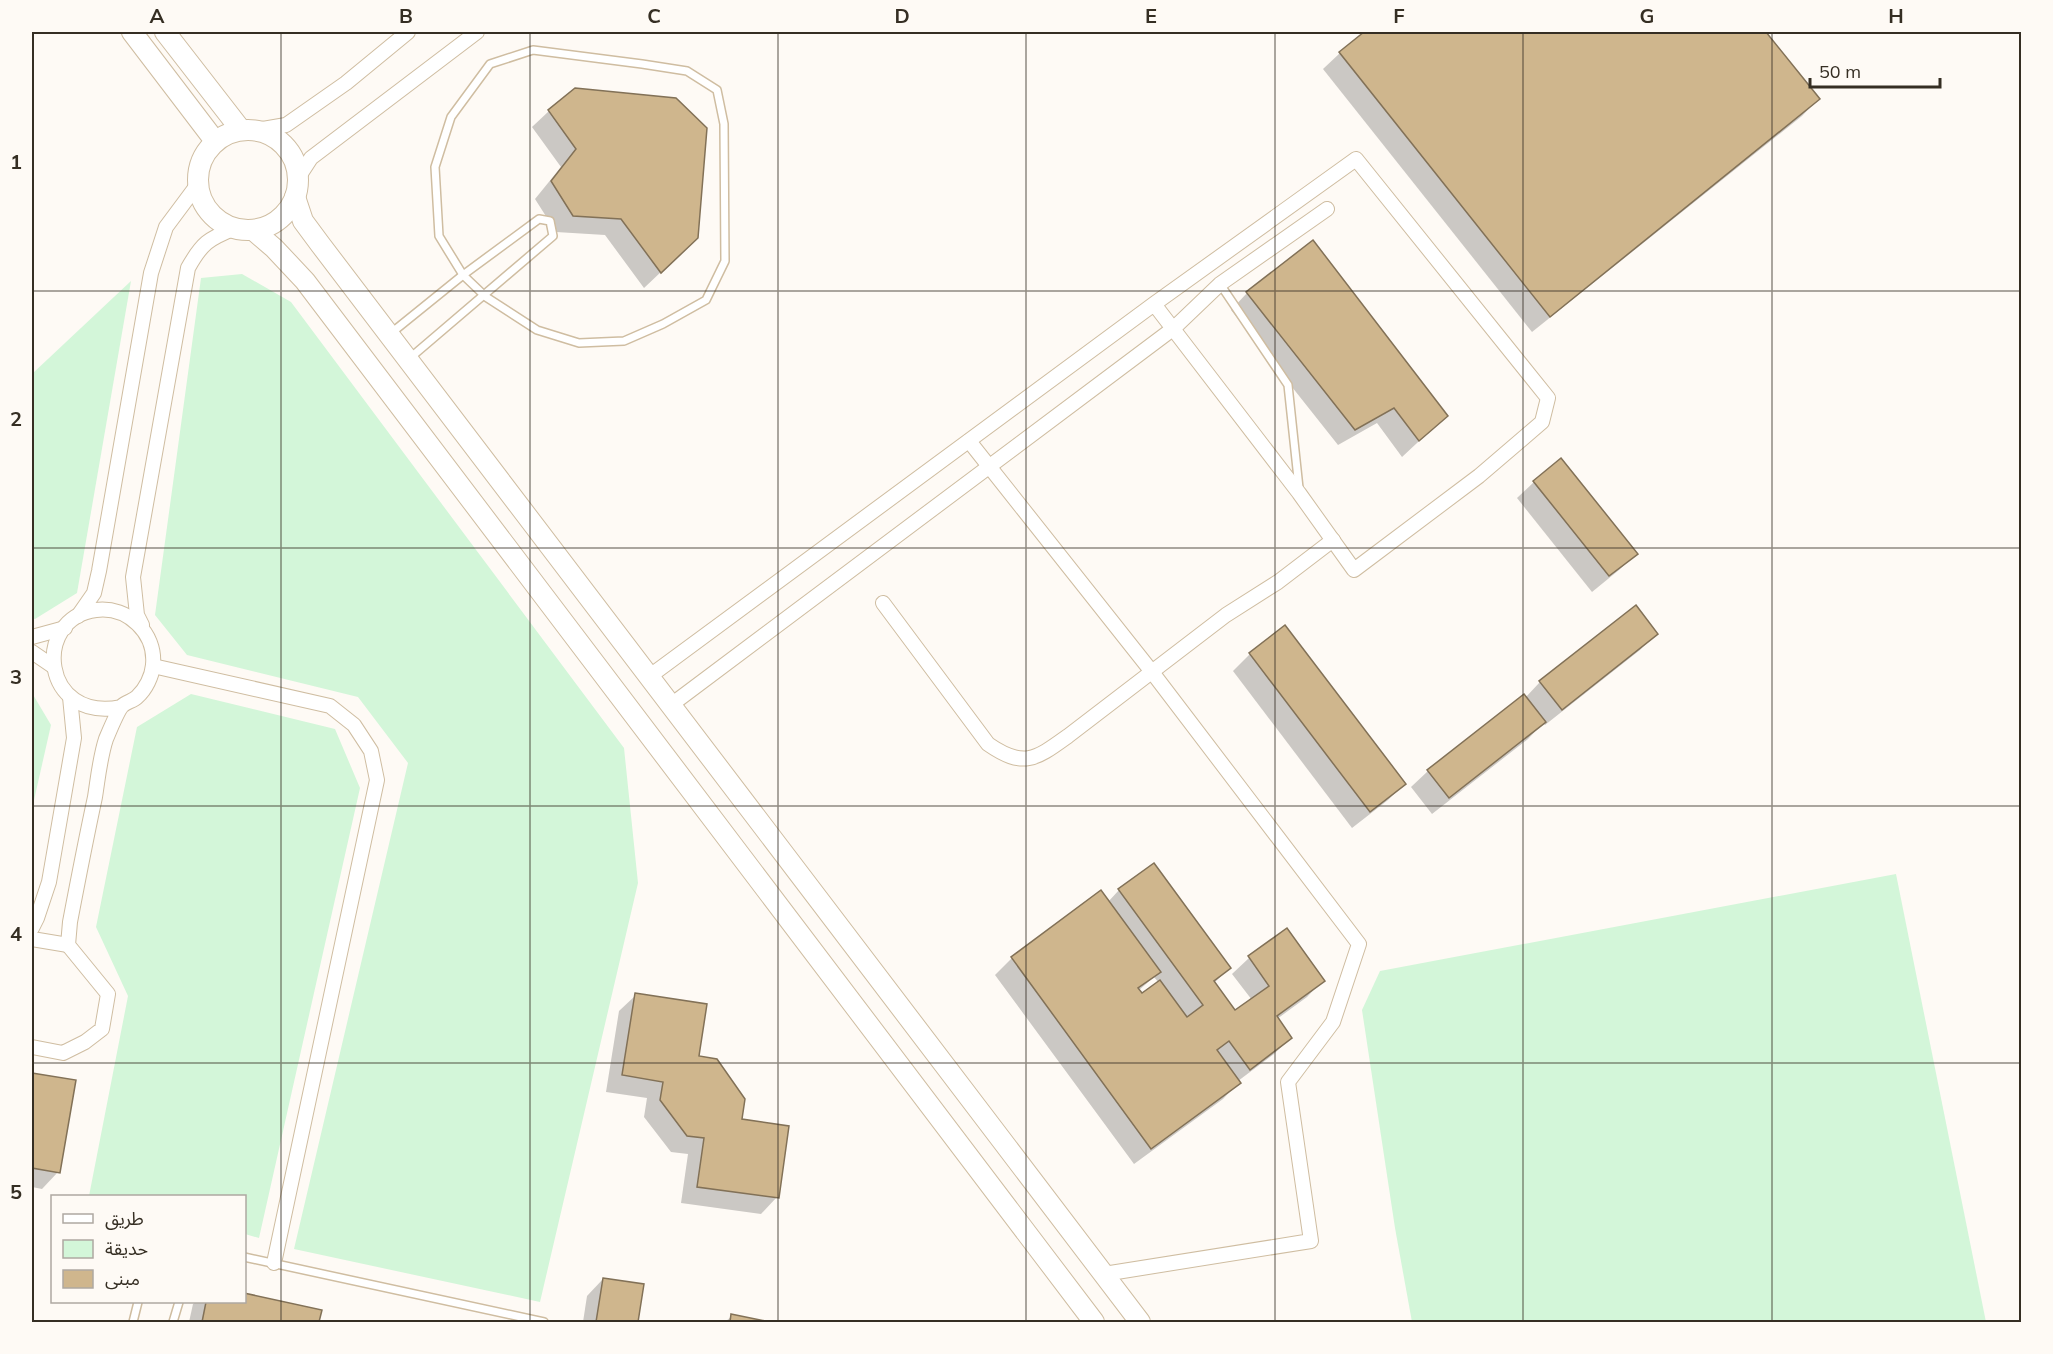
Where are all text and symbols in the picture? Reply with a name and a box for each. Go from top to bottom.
text: A [150,3,165,28]
text: B [399,3,413,28]
text: C [647,3,661,28]
text: D [894,3,910,28]
text: E [1145,3,1157,28]
text: F [1393,3,1405,28]
text: G [1640,3,1654,28]
text: H [1888,3,1904,28]
scale bar [1810,51,1940,89]
text: 50 m [1819,60,1861,83]
text: 1 [10,149,22,174]
text: 2 [10,406,22,431]
text: 3 [10,664,22,689]
text: 4 [10,921,22,946]
text: 5 [10,1179,22,1204]
legend [51,1195,246,1303]
text: طريق [105,1207,144,1230]
text: حديقة [105,1237,148,1260]
text: مبنى [105,1267,140,1290]

